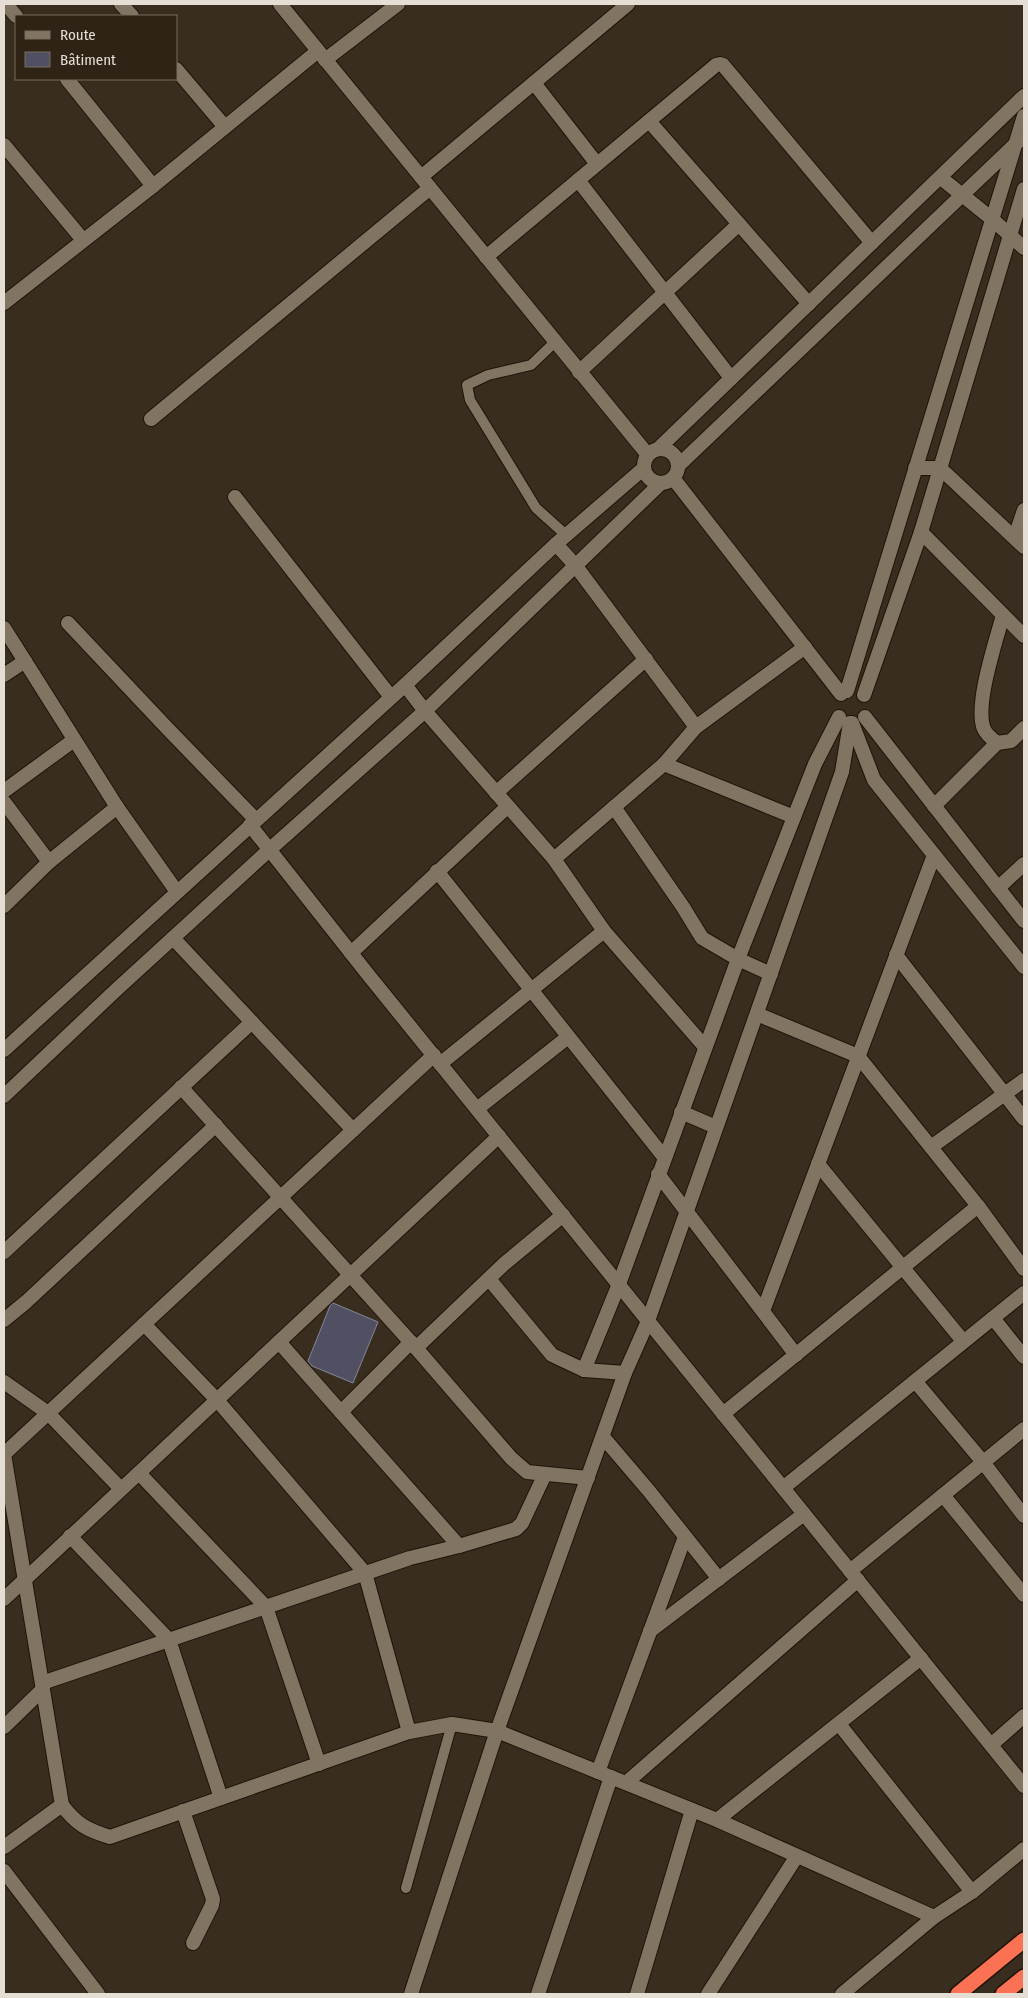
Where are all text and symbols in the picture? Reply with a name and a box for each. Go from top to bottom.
legend [15,15,178,80]
text: Route [60,26,96,44]
text: Bâtiment [60,51,116,69]

